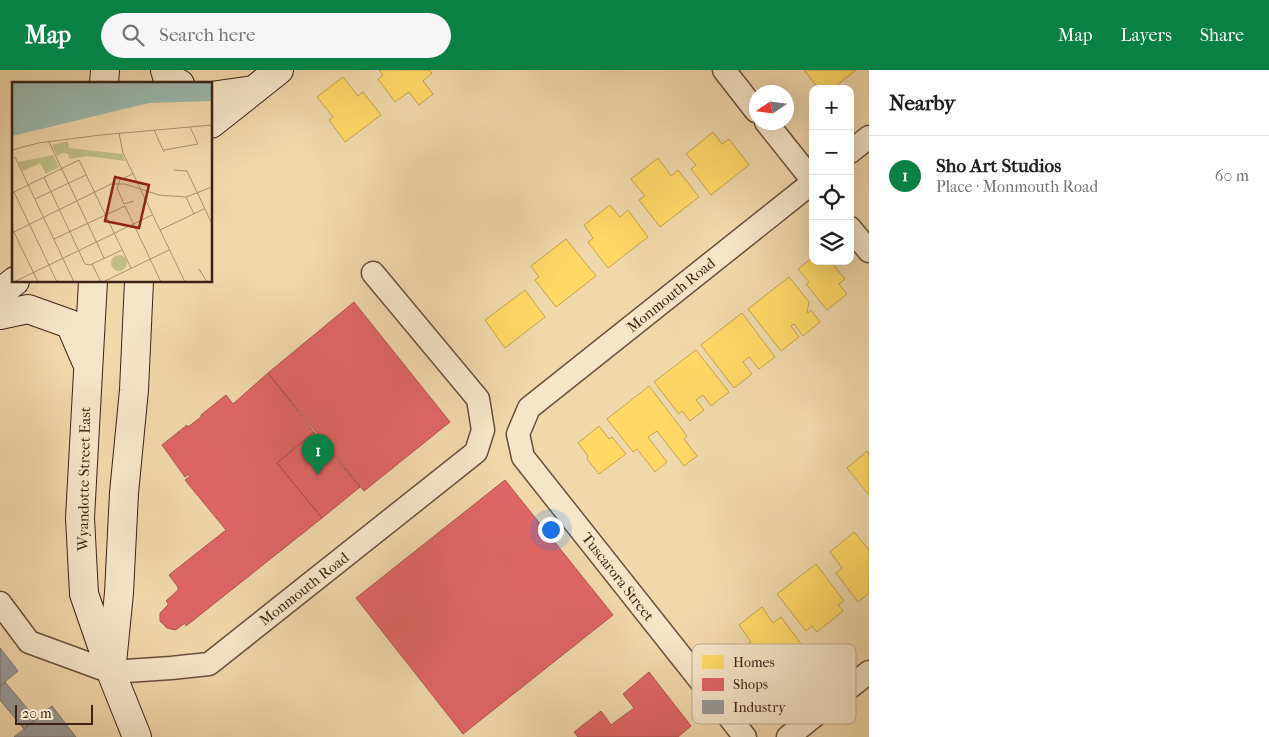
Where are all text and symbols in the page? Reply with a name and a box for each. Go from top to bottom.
search box [101,13,451,58]
text: Map [25,21,71,49]
icon: search [119,21,147,49]
text: Search here [159,24,255,46]
text: Map [1058,25,1092,46]
text: Layers [1120,25,1172,46]
text: Share [1200,25,1244,46]
inset map [12,82,212,282]
north arrow [749,85,794,130]
map controls [809,85,854,265]
button: + [809,85,854,130]
text: Nearby [889,91,955,115]
button: − [809,130,854,175]
text: Sho Art Studios [936,155,1061,177]
text: 1 [902,166,908,185]
text: 60 m [1215,166,1249,185]
button: locate [809,175,854,220]
text: Place · Monmouth Road [936,177,1098,196]
button: layers [809,220,854,265]
street label: Monmouth Road [623,253,719,336]
street label: Wyandotte Street East [74,406,94,552]
pin: 1 [302,434,334,475]
your location [538,517,564,543]
street label: Tuscarora Street [578,529,658,625]
street label: Monmouth Road [256,548,353,629]
legend [692,644,856,724]
text: Homes [733,654,775,671]
text: Shops [733,676,768,693]
text: Industry [733,699,786,716]
scale bar [15,702,92,725]
text: 20 m [22,705,52,722]

